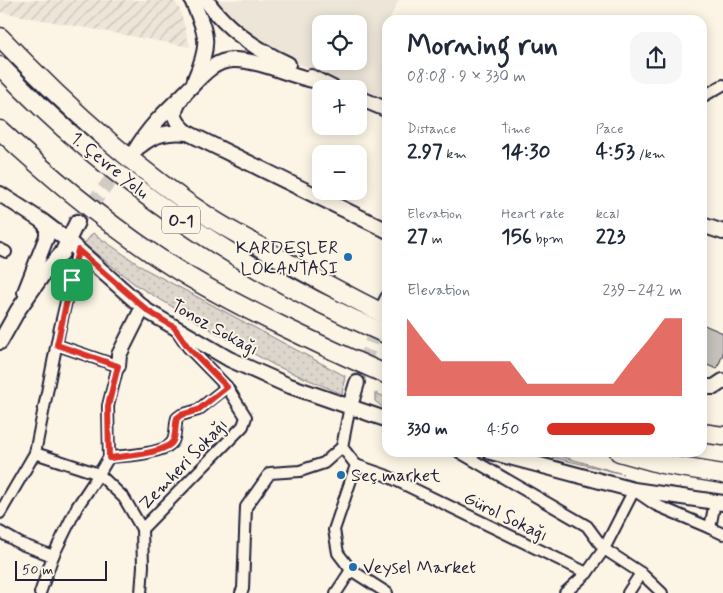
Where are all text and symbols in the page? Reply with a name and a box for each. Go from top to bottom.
map controls [312,15,367,200]
button: locate [312,15,367,70]
text: Morning run [407,28,558,65]
button: share [630,32,682,84]
text: 08:08 · 9 × 330 m [407,66,526,87]
button: + [312,80,367,135]
text: Distance [407,120,456,138]
text: Time [501,120,531,138]
text: Pace [596,120,624,138]
street label: 1. Çevre Yolu [65,127,154,205]
text: 2.97 [407,138,443,166]
text: 14:30 [501,138,551,166]
text: 4:53 [596,138,635,166]
button: − [312,145,367,200]
text: km [443,145,467,163]
text: /km [635,145,665,163]
text: Elevation [407,205,462,223]
text: Heart rate [501,205,564,223]
text: kcal [596,205,619,223]
road number: O-1 [162,206,200,234]
text: 27 [407,223,428,251]
text: 156 [501,223,532,251]
text: 223 [596,223,626,251]
text: m [428,230,443,248]
text: bpm [532,230,564,248]
place label: KARDEŞLER LOKANTASI [236,236,338,281]
marker: KARDEŞLER LOKANTASI [342,251,354,263]
pin [51,259,93,301]
icon: arrive [58,266,86,294]
text: Elevation [407,280,470,301]
text: 239–242 m [603,280,682,301]
street label: Tonoz Sokağı [167,294,262,362]
street label: Zemheri Sokağı [134,414,234,516]
text: 330 m [407,419,448,440]
text: 4:50 [487,419,519,440]
place label: Seç market [351,464,441,488]
marker: Seç market [335,469,347,481]
street label: Gürol Sokağı [459,486,552,548]
place label: Veysel Market [363,556,476,580]
scale bar [15,558,108,581]
text: 50 m [22,561,53,579]
marker: Veysel Market [347,561,359,573]

